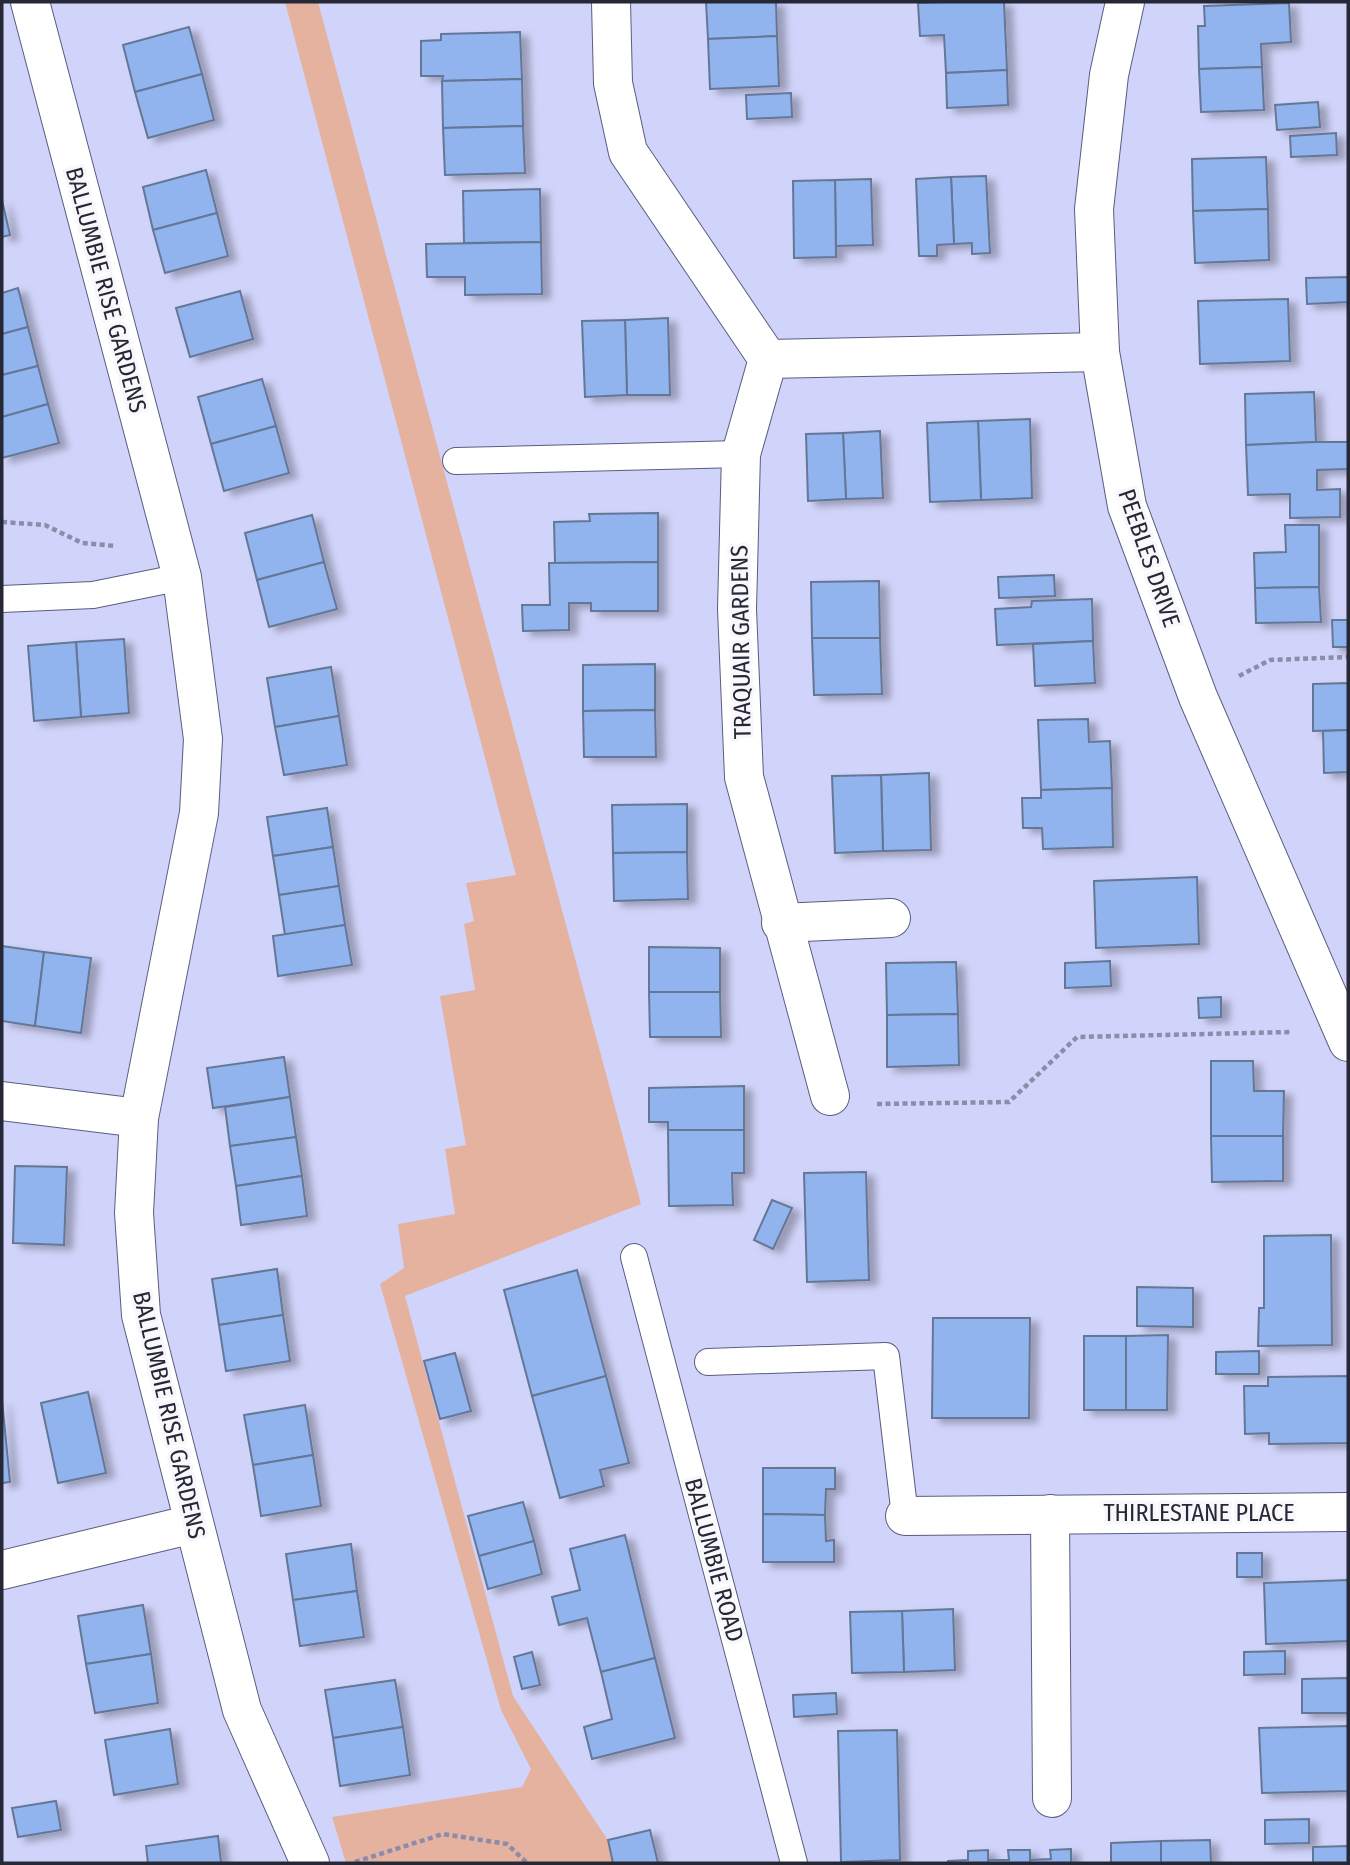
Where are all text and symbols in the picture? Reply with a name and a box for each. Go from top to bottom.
street label: BALLUMBIE RISE GARDENS [60,164,152,416]
street label: PEEBLES DRIVE [1112,485,1186,631]
street label: TRAQUAIR GARDENS [725,545,757,739]
street label: BALLUMBIE RISE GARDENS [127,1289,211,1541]
street label: BALLUMBIE ROAD [679,1475,749,1645]
street label: THIRLESTANE PLACE [1103,1499,1295,1527]

